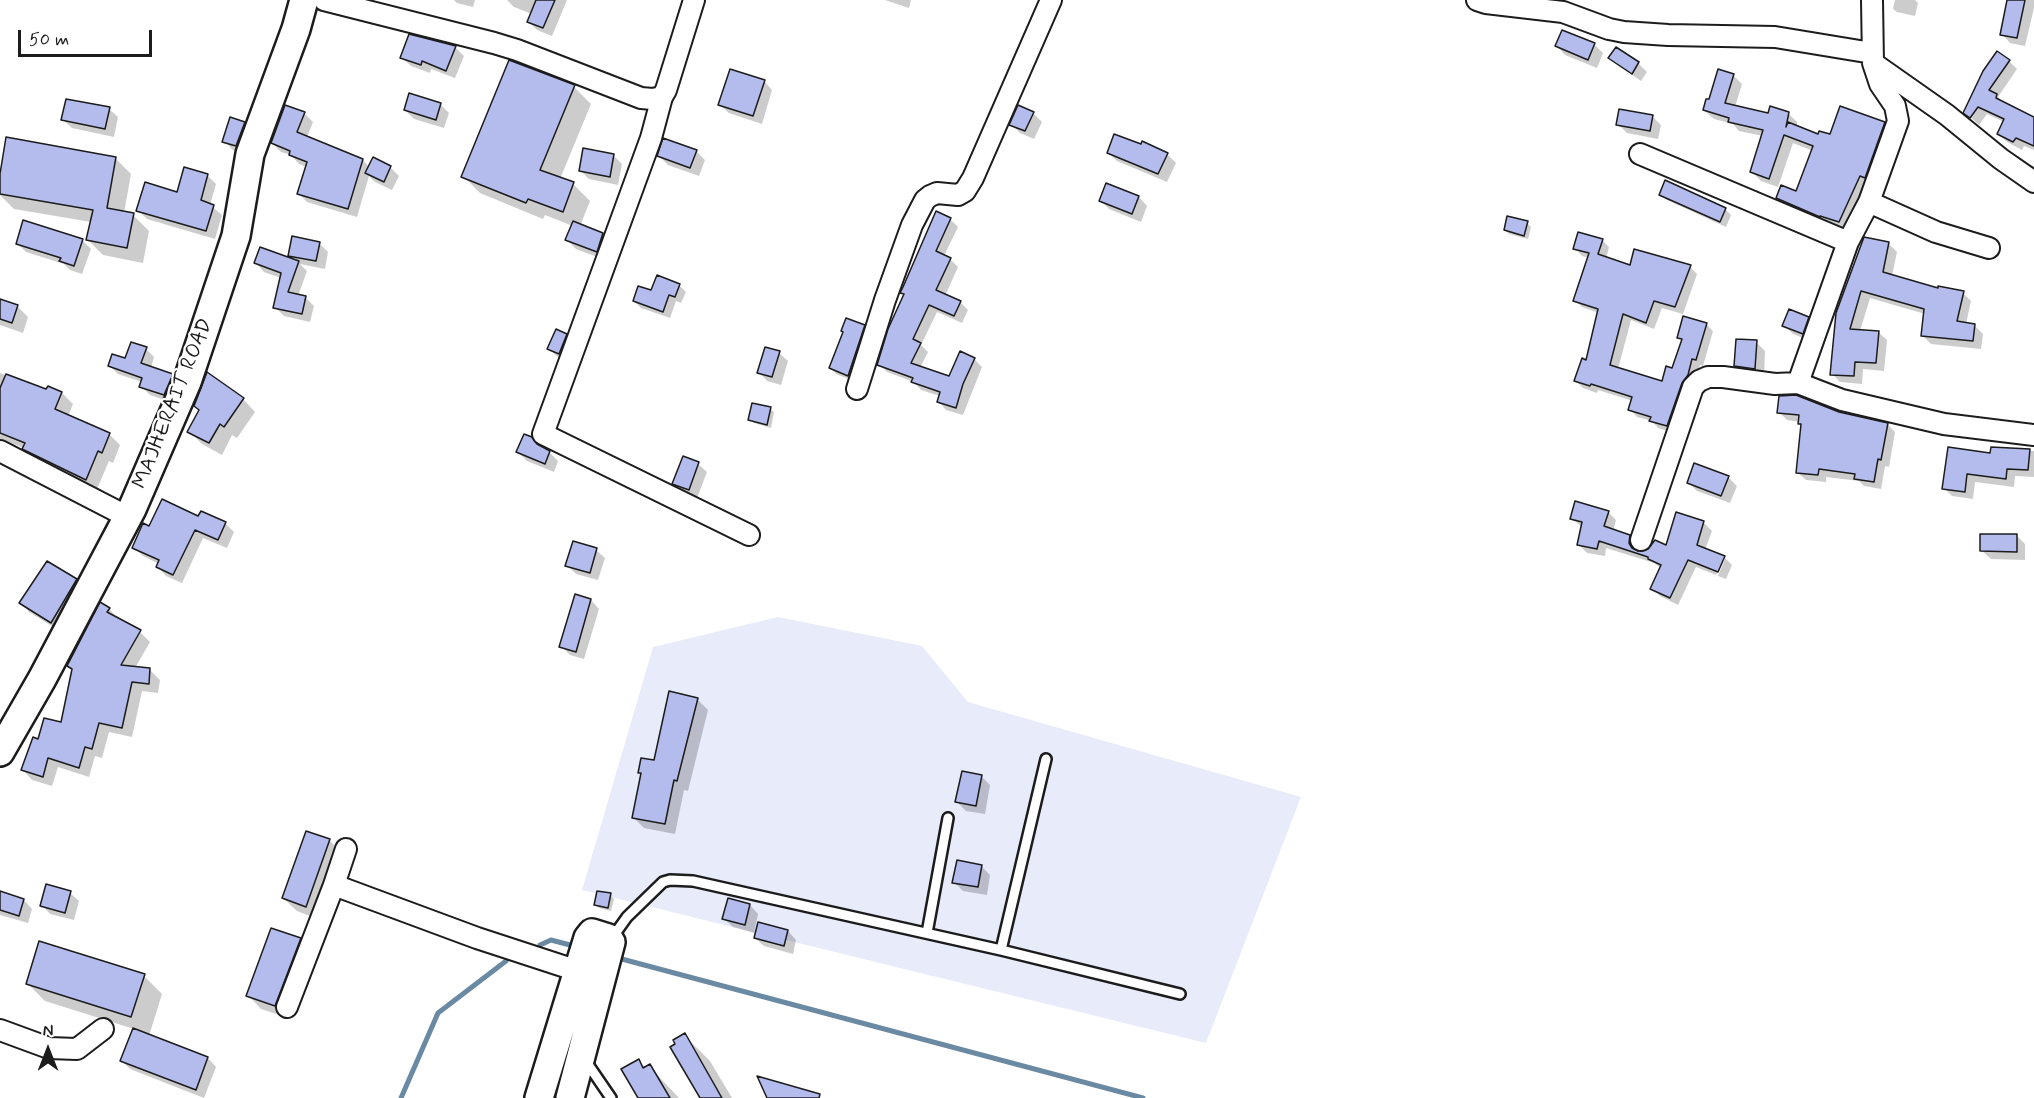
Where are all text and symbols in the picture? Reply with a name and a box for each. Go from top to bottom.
scale bar [21,18,154,56]
text: 50 m [29,28,69,52]
street label: MAJHERAIT ROAD [128,315,220,493]
north arrow [18,1020,78,1080]
text: N [43,1021,53,1042]

